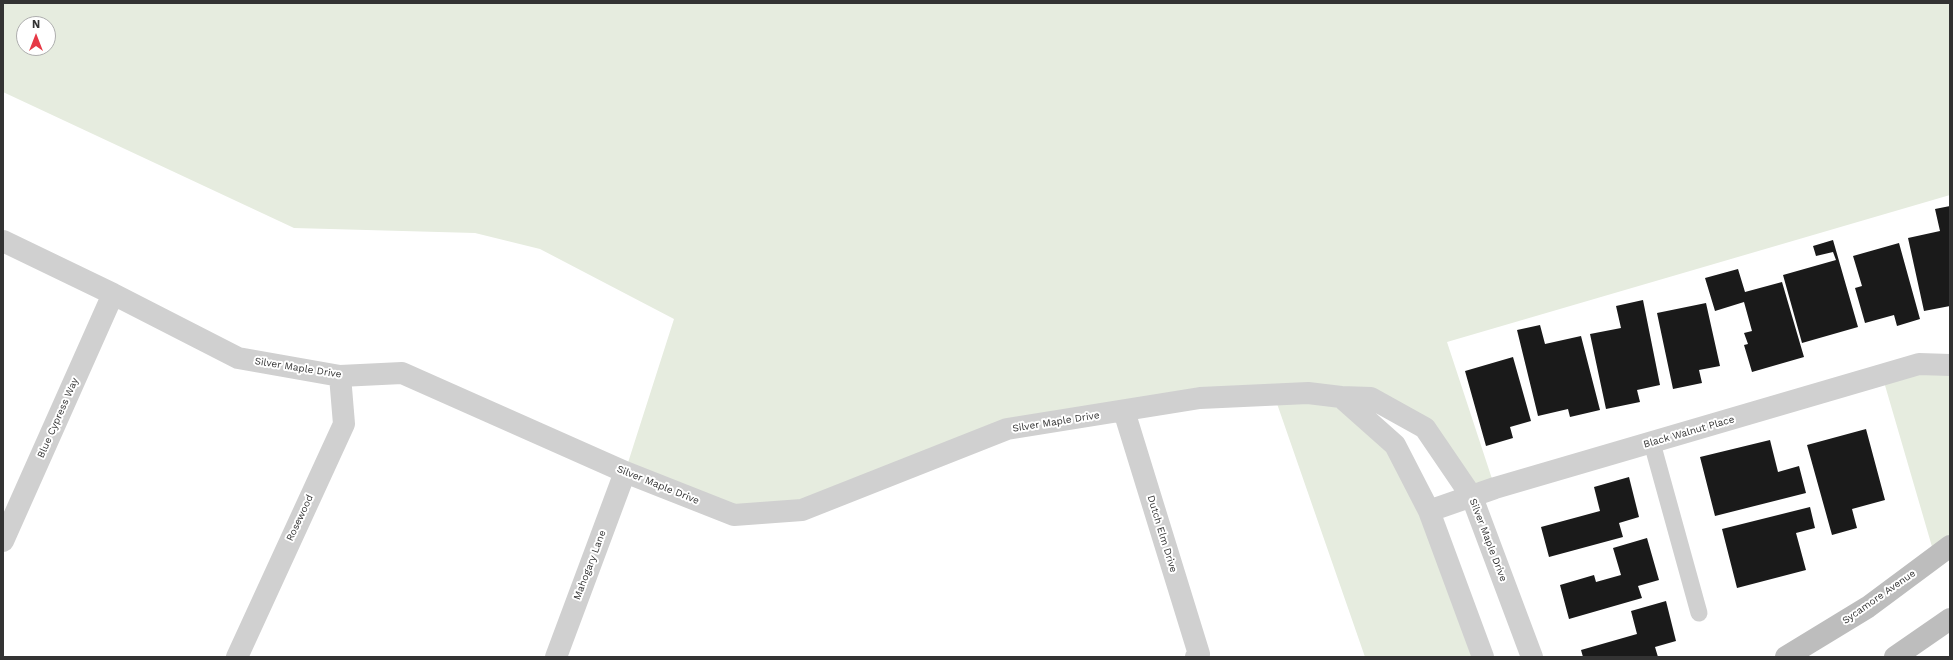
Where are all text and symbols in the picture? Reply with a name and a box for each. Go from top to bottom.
north arrow [16,16,56,56]
text: N [32,18,40,31]
street label: Silver Maple Drive [254,355,342,381]
street label: Blue Cypress Way [35,376,81,460]
street label: Silver Maple Drive [1012,409,1100,435]
street label: Black Walnut Place [1642,413,1736,451]
street label: Silver Maple Drive [615,463,701,507]
street label: Rosewood [284,493,316,543]
street label: Dutch Elm Drive [1145,494,1179,574]
street label: Silver Maple Drive [1467,497,1509,583]
street label: Mahogary Lane [571,529,609,601]
street label: Sycamore Avenue [1840,567,1918,627]

